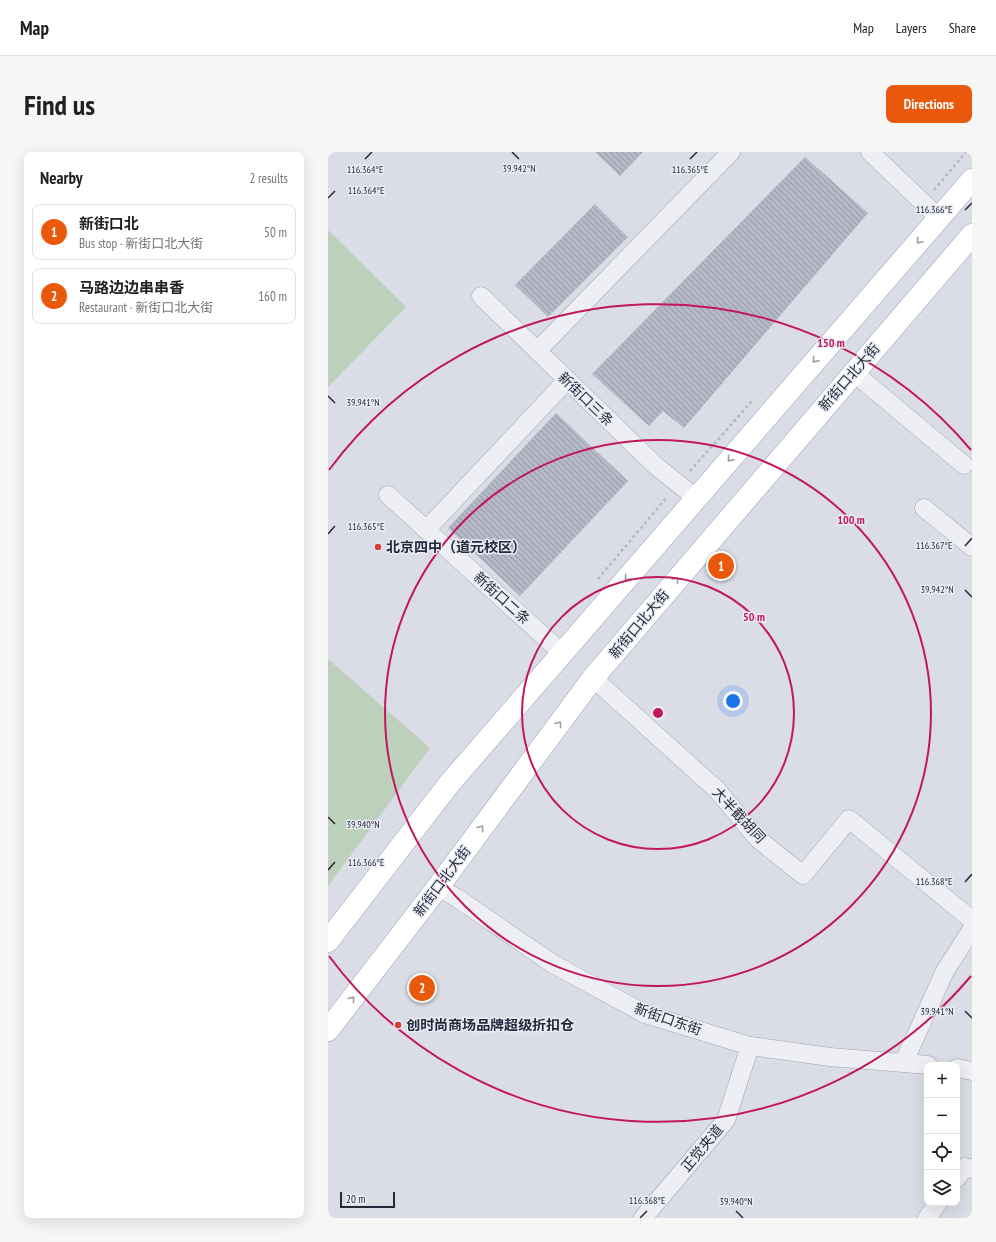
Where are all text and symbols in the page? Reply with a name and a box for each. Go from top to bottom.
text: Map [20,16,49,40]
text: Map [853,19,874,37]
text: Layers [896,19,927,37]
text: Share [949,19,976,37]
button: Directions [886,85,972,123]
text: Find us [24,86,95,123]
text: 39.942°N [502,162,536,175]
text: 116.364°E [347,163,383,176]
text: 116.365°E [672,163,708,176]
text: Nearby [40,167,83,189]
text: 2 results [249,170,288,187]
text: 116.364°E [348,184,384,197]
text: 116.366°E [916,203,952,216]
text: 新街口北 [79,214,139,233]
text: 1 [51,224,57,241]
text: 50 m [264,224,287,241]
text: Bus stop · 新街口北大街 [79,235,203,252]
one-way arrow [917,236,924,244]
text: 马路边边串串香 [79,278,184,297]
text: 2 [51,288,57,305]
text: 160 m [258,288,287,305]
text: Restaurant · 新街口北大街 [79,299,213,316]
text: 150 m [817,335,845,350]
street label: 新街口北大街 [815,339,883,415]
one-way arrow [813,356,820,363]
street label: 新街口三条 [555,368,617,430]
text: 39.941°N [346,396,380,409]
one-way arrow [728,454,735,461]
text: 100 m [837,512,865,527]
text: 116.365°E [348,520,384,533]
place label: 北京四中（道元校区） [386,538,526,556]
text: 116.367°E [916,539,952,552]
marker: 北京四中（道元校区） [373,542,383,552]
pin: 1 [708,551,734,581]
street label: 新街口二条 [470,568,534,628]
one-way arrow [624,573,631,581]
one-way arrow [671,577,678,584]
text: 39.942°N [920,583,954,596]
street label: 新街口北大街 [605,586,673,662]
text: 50 m [743,609,765,624]
your location [723,691,743,711]
centre of rings [651,706,665,720]
one-way arrow [554,721,561,728]
street label: 大半截胡同 [709,783,769,847]
text: 39.940°N [346,818,380,831]
one-way arrow [476,826,483,833]
street label: 新街口北大街 [410,842,474,920]
text: 116.366°E [348,856,384,869]
text: 116.368°E [916,875,952,888]
pin: 2 [409,973,435,1003]
one-way arrow [347,996,354,1003]
street label: 新街口东街 [632,999,704,1039]
text: 39.941°N [920,1005,954,1018]
place label: 创时尚商场品牌超级折扣仓 [406,1016,574,1034]
marker: 创时尚商场品牌超级折扣仓 [393,1020,403,1030]
map controls [924,1062,960,1206]
button: + [924,1062,960,1098]
button: − [924,1098,960,1134]
street label: 正觉夹道 [677,1121,727,1175]
button: locate [924,1134,960,1170]
button: layers [924,1170,960,1206]
scale bar [340,1190,395,1209]
text: 20 m [346,1192,365,1206]
text: 116.368°E [629,1194,665,1207]
text: 39.940°N [719,1195,753,1208]

